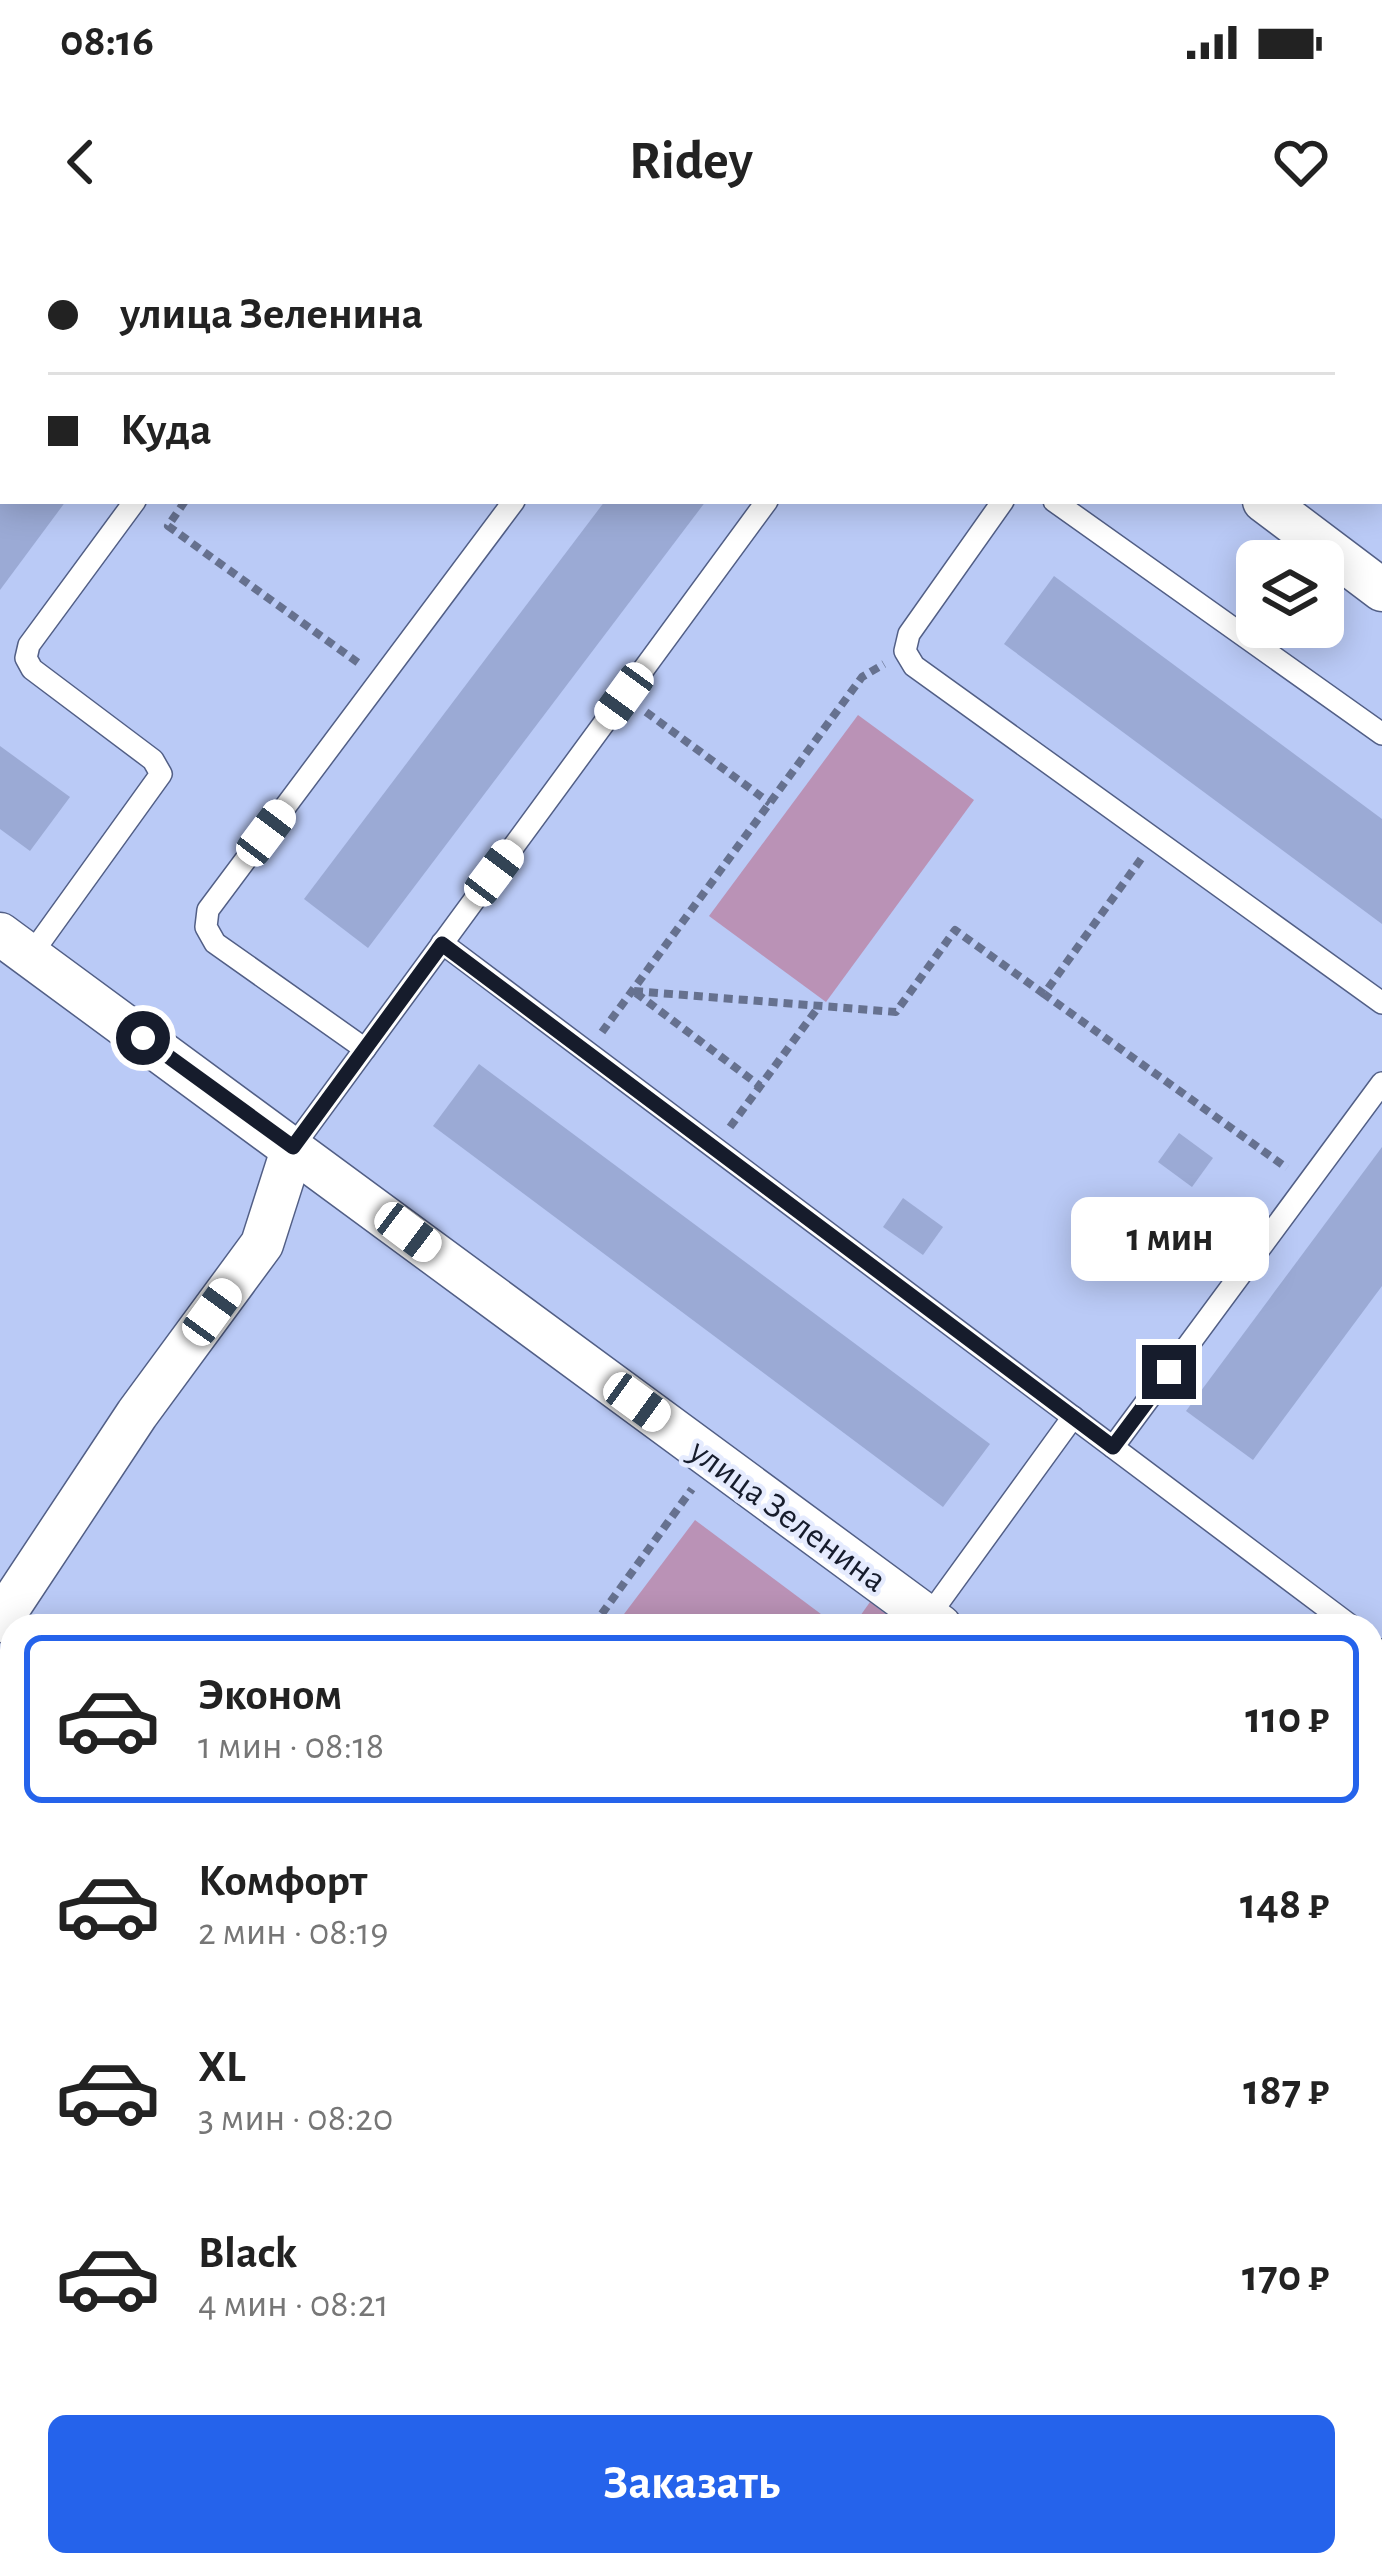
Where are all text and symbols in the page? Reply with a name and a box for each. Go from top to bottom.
text: 08:16 [60,19,154,64]
icon: back [48,129,114,195]
icon: heart [1268,129,1334,195]
text: Ridey [629,135,753,189]
text: улица Зеленина [120,292,423,337]
text: Куда [120,408,212,453]
map controls [1236,540,1344,648]
button: layers [1236,540,1344,648]
car [588,656,660,736]
car [230,793,302,873]
car [458,833,530,913]
route start [116,1011,170,1065]
car [368,1196,448,1268]
callout: 1 мин [1070,1198,1268,1282]
text: 1 мин [1127,1219,1213,1258]
car [176,1272,248,1352]
route end [1142,1345,1196,1399]
car [597,1366,677,1438]
street label: улица Зеленина [682,1432,893,1599]
icon: car [54,1665,162,1773]
text: Эконом [198,1673,342,1718]
text: 110 ₽ [1245,1696,1329,1741]
text: 1 мин · 08:18 [198,1727,384,1766]
icon: car [54,1851,162,1959]
text: Комфорт [198,1859,367,1904]
text: 148 ₽ [1240,1882,1329,1927]
text: 2 мин · 08:19 [198,1913,389,1952]
icon: car [54,2037,162,2145]
text: XL [198,2045,246,2090]
text: 187 ₽ [1243,2068,1329,2113]
text: 3 мин · 08:20 [198,2099,393,2138]
icon: car [54,2223,162,2331]
text: Black [198,2231,297,2276]
text: 170 ₽ [1242,2254,1329,2299]
text: 4 мин · 08:21 [198,2285,389,2324]
button: Заказать [48,2415,1335,2553]

